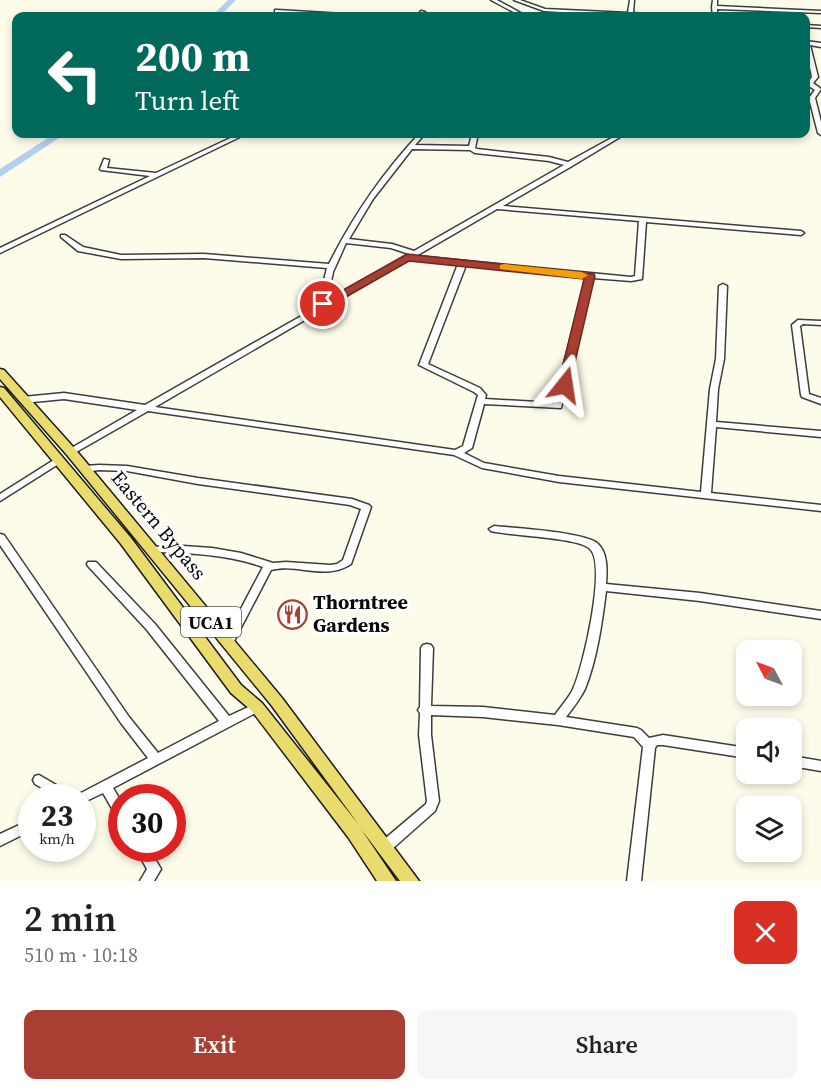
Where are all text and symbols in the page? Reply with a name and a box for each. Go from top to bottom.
text: 200 m [135,27,250,85]
icon: left [36,36,114,114]
text: Turn left [135,82,239,119]
pin [297,278,348,329]
icon: arrive [306,287,339,320]
position arrow [533,353,597,417]
street label: Eastern Bypass [105,464,213,586]
place label: Thorntree Gardens [313,588,408,639]
restaurant icon: Thorntree Gardens [276,598,308,630]
road number: UCA1 [181,607,241,637]
north arrow [736,640,802,706]
map controls [736,640,802,862]
button: sound [736,718,802,784]
speed limit sign: 30 [108,784,186,862]
text: 23 [41,795,73,836]
button: layers [736,796,802,862]
text: km/h [39,828,75,849]
text: 2 min [24,894,116,943]
button: close [734,901,797,964]
text: 510 m · 10:18 [24,941,138,969]
button: Exit [24,1010,405,1079]
button: Share [417,1010,797,1079]

